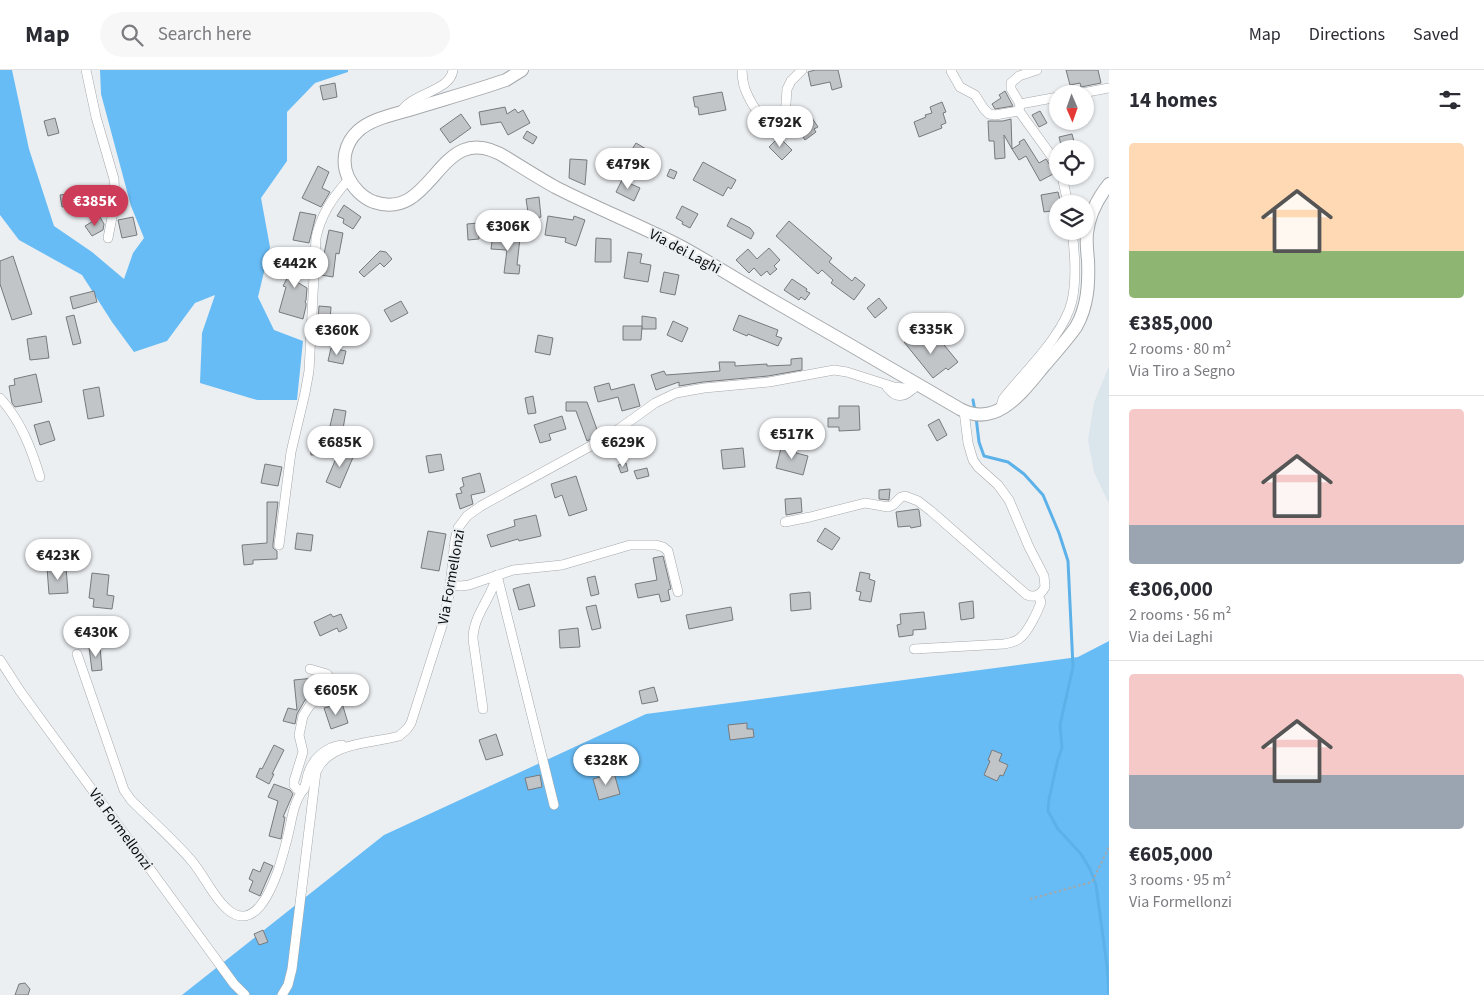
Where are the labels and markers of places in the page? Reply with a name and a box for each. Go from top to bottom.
pin: €792K [745,106,815,148]
pin: €479K [593,148,663,190]
pin: €385K [60,184,130,227]
pin: €306K [473,210,543,252]
pin: €442K [260,246,330,289]
pin: €335K [896,312,966,355]
pin: €360K [302,314,372,356]
pin: €517K [757,418,827,460]
pin: €685K [305,426,375,468]
pin: €629K [588,426,658,468]
pin: €423K [23,538,93,581]
pin: €430K [61,616,131,658]
pin: €605K [301,674,371,716]
pin: €328K [571,744,641,786]

